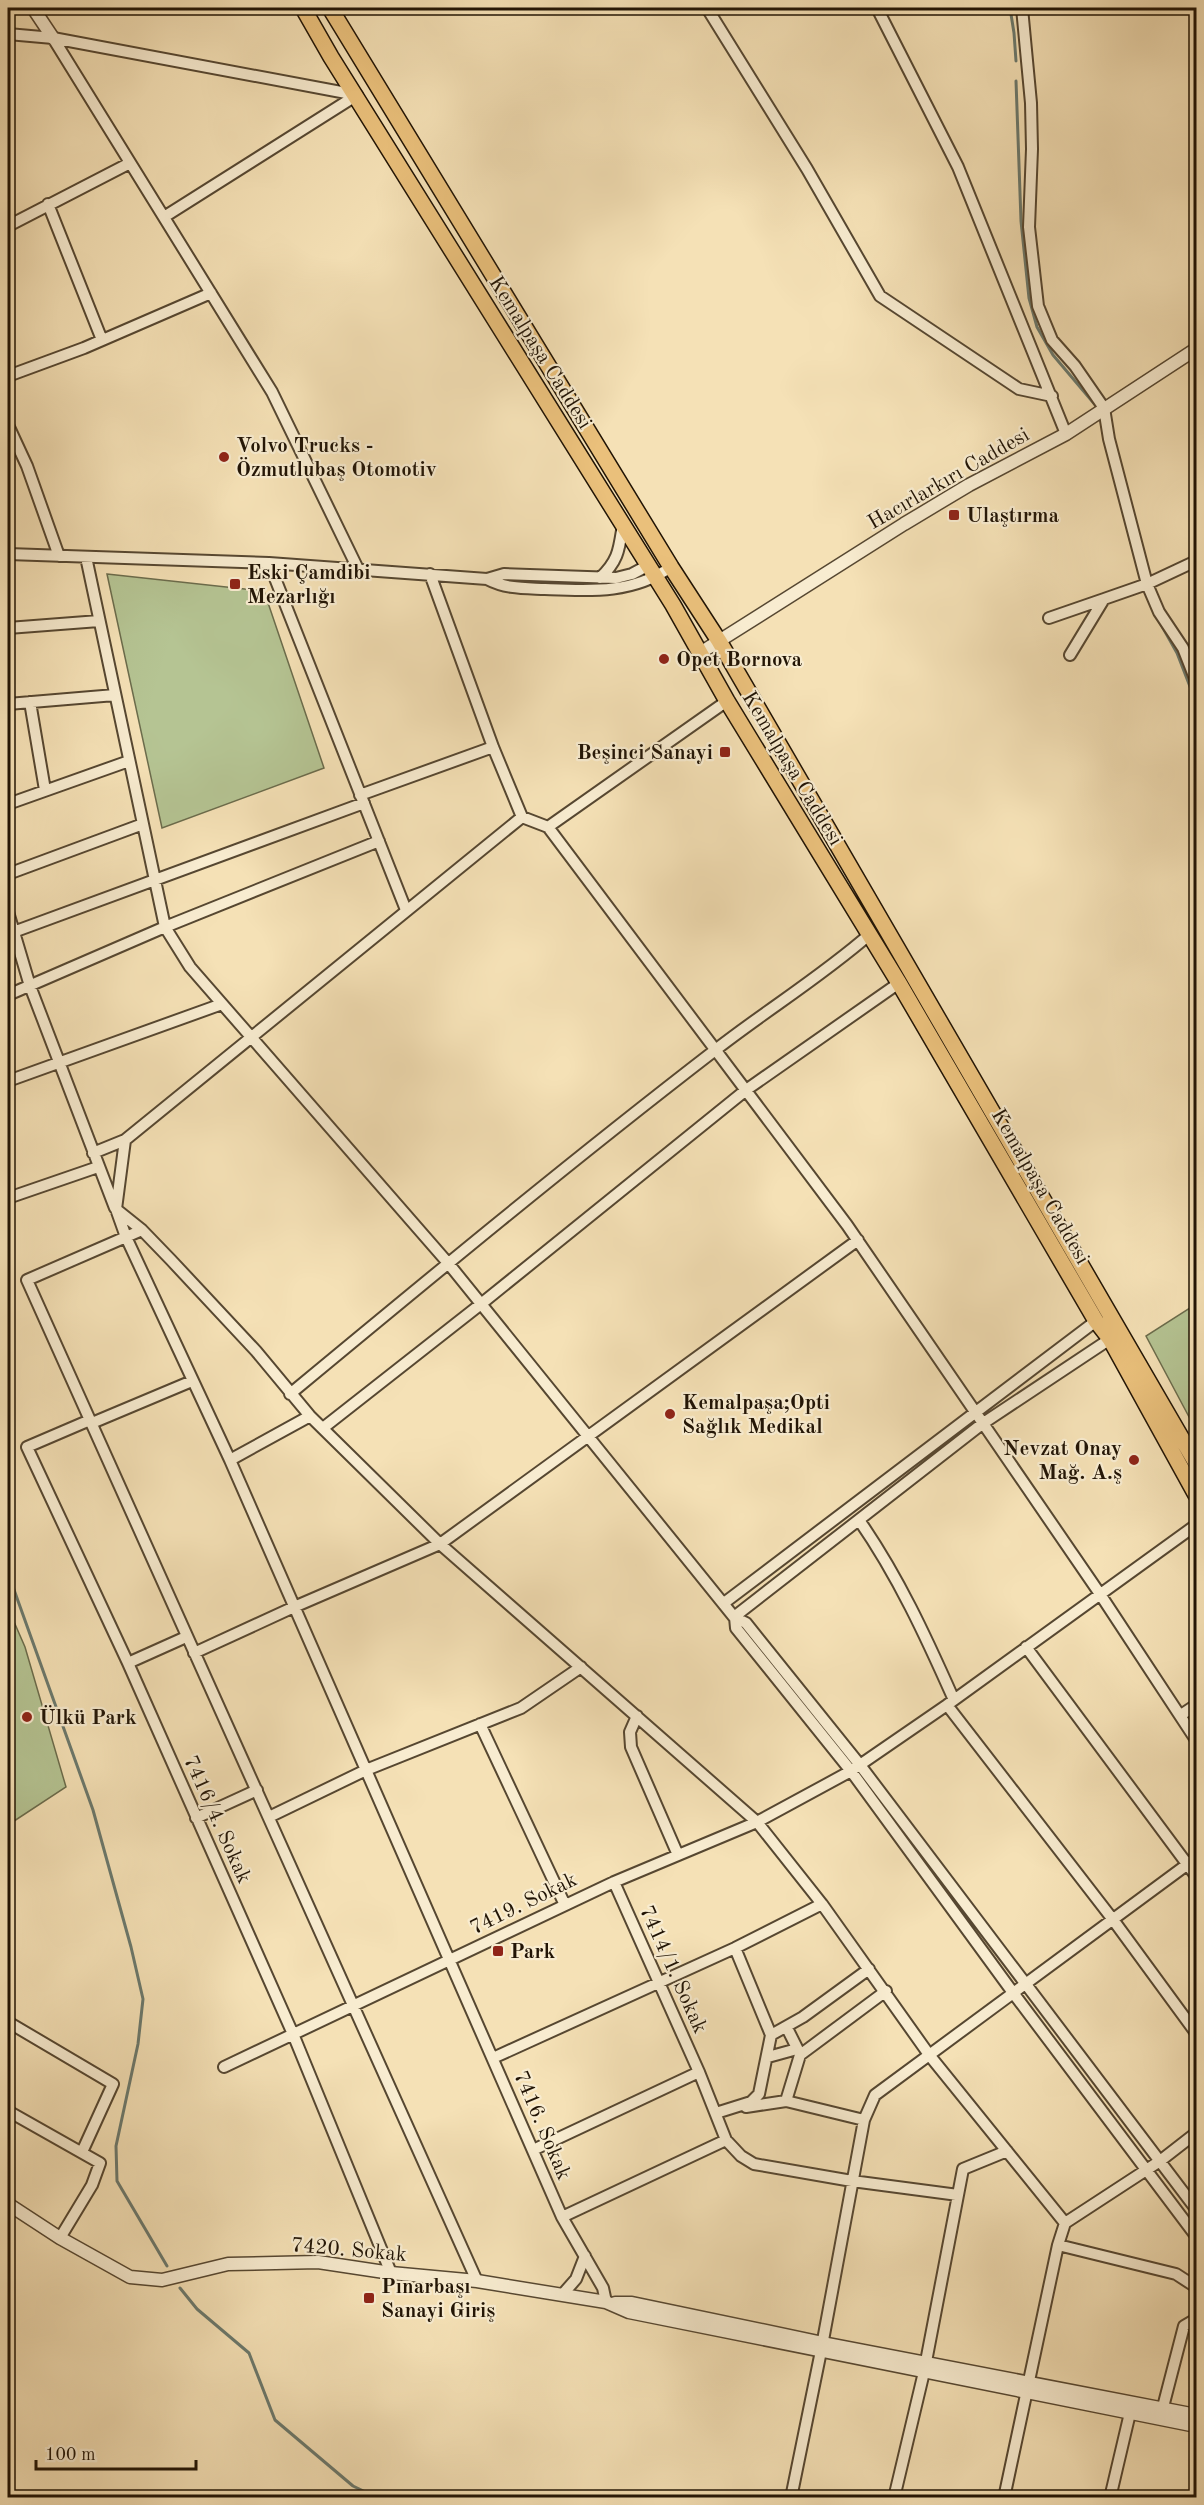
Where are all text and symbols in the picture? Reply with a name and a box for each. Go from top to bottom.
street label: Kemalpaşa Caddesi [484,273,595,433]
street label: Hacırlarkırı Caddesi [864,425,1033,534]
place label: Volvo Trucks - Özmutlubaş Otomotiv [236,436,437,481]
marker: Volvo Trucks - Özmutlubaş Otomotiv [217,450,231,464]
place label: Ulaştırma [966,506,1060,527]
marker: Ulaştırma [947,508,961,522]
place label: Eski Çamdibi Mezarlığı [247,563,371,608]
marker: Eski Çamdibi Mezarlığı [228,577,242,591]
place label: Opet Bornova [676,650,803,671]
marker: Opet Bornova [657,652,671,666]
street label: Kemalpaşa Caddesi [737,688,846,849]
place label: Beşinci Sanayi [577,743,713,764]
marker: Beşinci Sanayi [718,745,732,759]
street label: Kemalpaşa Caddesi [987,1105,1093,1268]
place label: Kemalpaşa;Opti Sağlık Medikal [682,1393,830,1438]
marker: Kemalpaşa;Opti Sağlık Medikal [663,1407,677,1421]
place label: Nevzat Onay Mağ. A.ş [1003,1439,1122,1484]
marker: Nevzat Onay Mağ. A.ş [1127,1453,1141,1467]
place label: Ülkü Park [39,1705,137,1729]
marker: Ülkü Park [20,1710,34,1724]
street label: 7416/4. Sokak [179,1752,254,1887]
street label: 7419. Sokak [467,1869,581,1939]
street label: 7414/1. Sokak [635,1902,710,2037]
place label: Park [510,1942,556,1963]
marker: Park [491,1944,505,1958]
street label: 7416. Sokak [509,2068,574,2183]
street label: 7420. Sokak [290,2235,408,2266]
place label: Pınarbaşı Sanayi Giriş [381,2277,495,2322]
marker: Pınarbaşı Sanayi Giriş [362,2291,376,2305]
scale bar [36,2433,196,2471]
text: 100 m [45,2446,96,2464]

